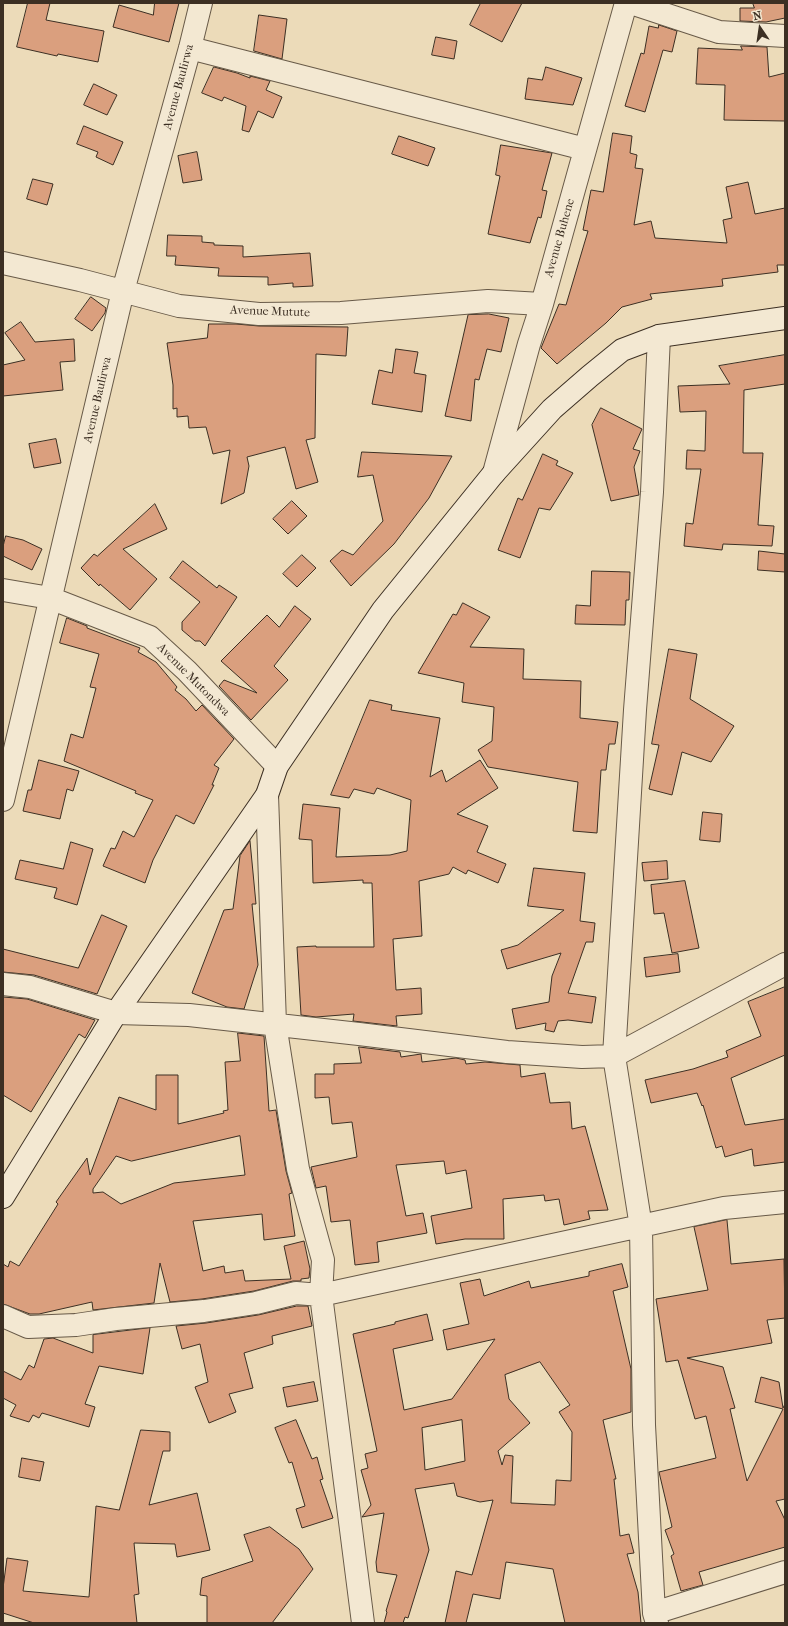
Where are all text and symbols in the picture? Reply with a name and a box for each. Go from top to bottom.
north arrow [740,8,780,48]
text: N [752,9,763,23]
street label: Avenue Baulirwa [161,43,197,131]
street label: Avenue Buhene [542,197,578,279]
street label: Avenue Mutute [230,303,310,321]
street label: Avenue Baulirwa [81,356,115,444]
street label: Avenue Mutondwa [154,641,232,719]

